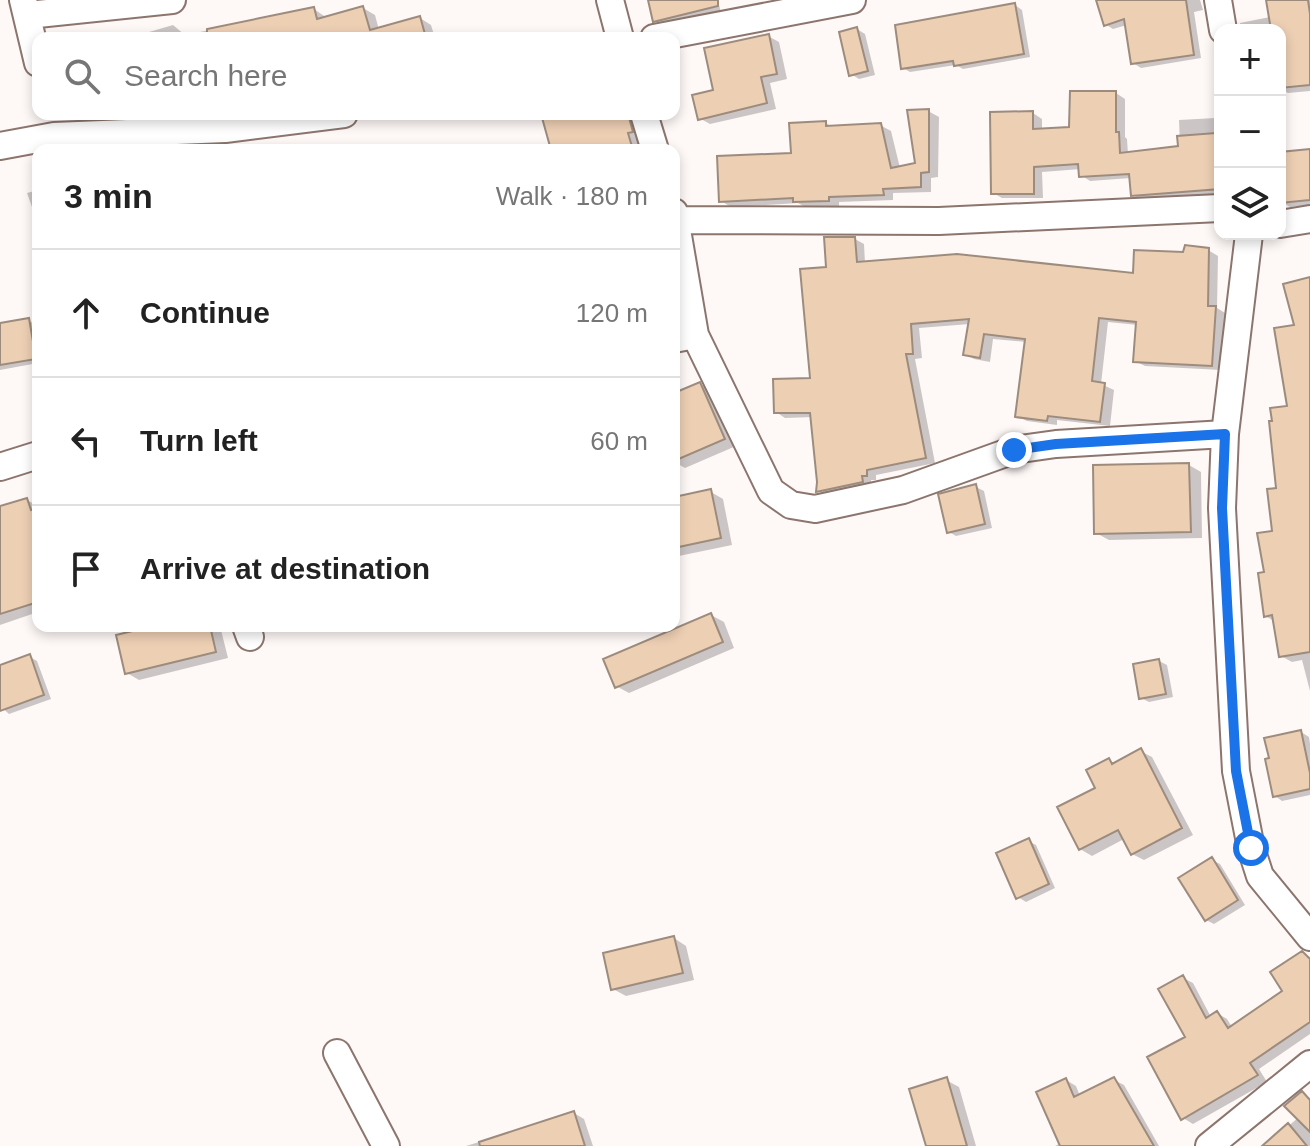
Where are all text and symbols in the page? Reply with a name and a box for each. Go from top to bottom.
map controls [1214,24,1286,240]
button: + [1214,24,1286,96]
search box [32,32,680,120]
icon: search [60,54,104,98]
text: Search here [124,59,287,92]
button: − [1214,96,1286,168]
button: layers [1214,168,1286,240]
text: 3 min [64,177,153,215]
text: Walk · 180 m [496,181,648,211]
icon: ahead [64,291,108,335]
text: Continue [140,296,270,329]
text: 120 m [576,298,648,328]
icon: left [64,419,108,463]
text: Turn left [140,424,258,457]
text: 60 m [590,426,648,456]
route end [996,432,1032,468]
icon: arrive [64,547,108,591]
text: Arrive at destination [140,552,430,585]
route start [1233,830,1269,866]

